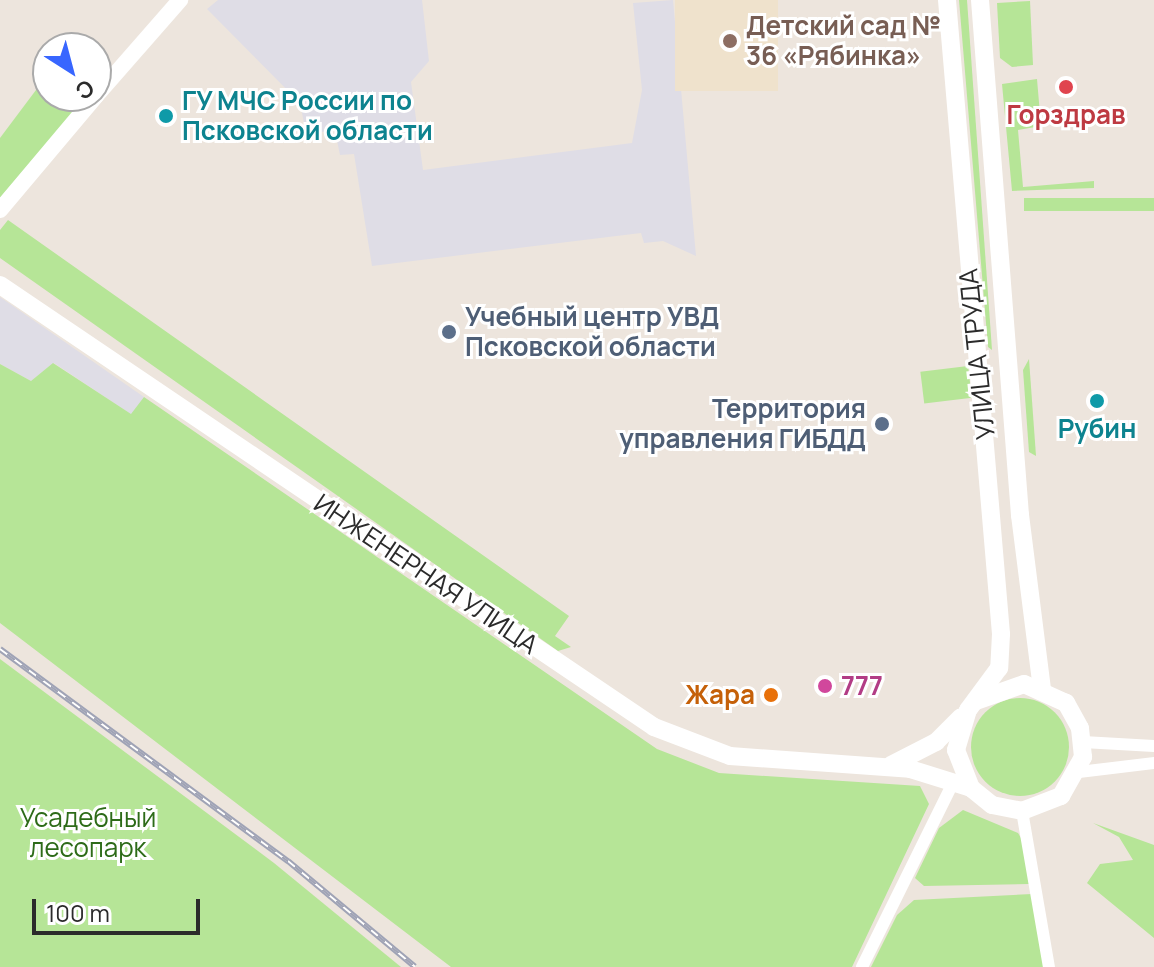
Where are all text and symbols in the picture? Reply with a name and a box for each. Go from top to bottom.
place label: Детский сад № 36 «Рябинка» [746,10,941,72]
north arrow [32,32,112,112]
marker: Детский сад № 36 «Рябинка» [721,32,739,50]
text: С [70,73,100,107]
marker: Горздрав [1057,78,1075,96]
place label: ГУ МЧС России по Псковской области [182,85,433,146]
place label: Горздрав [1006,99,1126,131]
marker: ГУ МЧС России по Псковской области [157,107,175,125]
street label: УЛИЦА ТРУДА [953,267,1001,441]
place label: Учебный центр УВД Псковской области [465,301,719,362]
marker: Учебный центр УВД Псковской области [440,323,458,341]
marker: Рубин [1088,392,1106,410]
place label: Территория управления ГИБДД [619,393,866,454]
place label: Рубин [1058,413,1136,445]
marker: Территория управления ГИБДД [873,415,891,433]
street label: ИНЖЕНЕРНАЯ УЛИЦА [308,487,544,661]
place label: 777 [841,670,883,702]
marker: 777 [816,677,834,695]
place label: Жара [685,679,755,711]
marker: Жара [762,686,780,704]
park label: Усадебный лесопарк [20,802,156,864]
scale bar [36,883,204,933]
text: 100 m [46,896,110,929]

